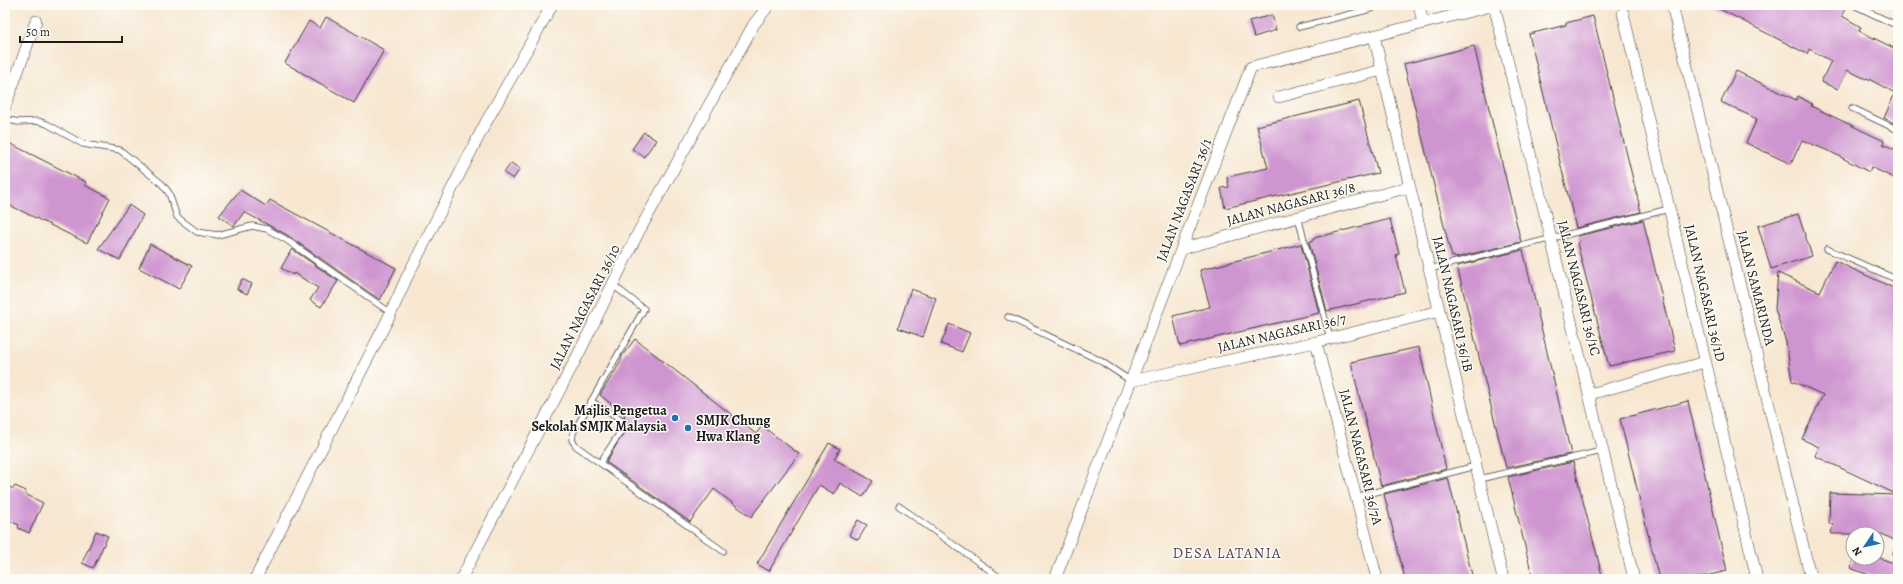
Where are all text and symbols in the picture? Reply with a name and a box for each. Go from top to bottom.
scale bar [20,18,122,44]
text: 50 m [26,24,50,40]
street label: JALAN NAGASARI 36/1 [1152,136,1216,264]
street label: JALAN NAGASARI 36/8 [1225,178,1358,230]
street label: JALAN NAGASARI 36/1C [1553,218,1605,358]
street label: JALAN NAGASARI 36/1D [1680,223,1730,364]
street label: JALAN SAMARINDA [1732,228,1780,348]
street label: JALAN NAGASARI 36/1B [1428,234,1478,374]
street label: JALAN NAGASARI 36/10 [545,241,625,373]
street label: JALAN NAGASARI 36/7 [1216,309,1348,357]
street label: JALAN NAGASARI 36/7A [1335,387,1387,528]
place label: Majlis Pengetua Sekolah SMJK Malaysia [531,401,667,436]
place label: SMJK Chung Hwa Klang [696,411,771,446]
marker: Majlis Pengetua Sekolah SMJK Malaysia [670,413,680,423]
marker: SMJK Chung Hwa Klang [683,423,693,433]
north arrow [1845,526,1885,566]
district label: DESA LATANIA [1173,543,1281,563]
text: N [1849,544,1866,559]

